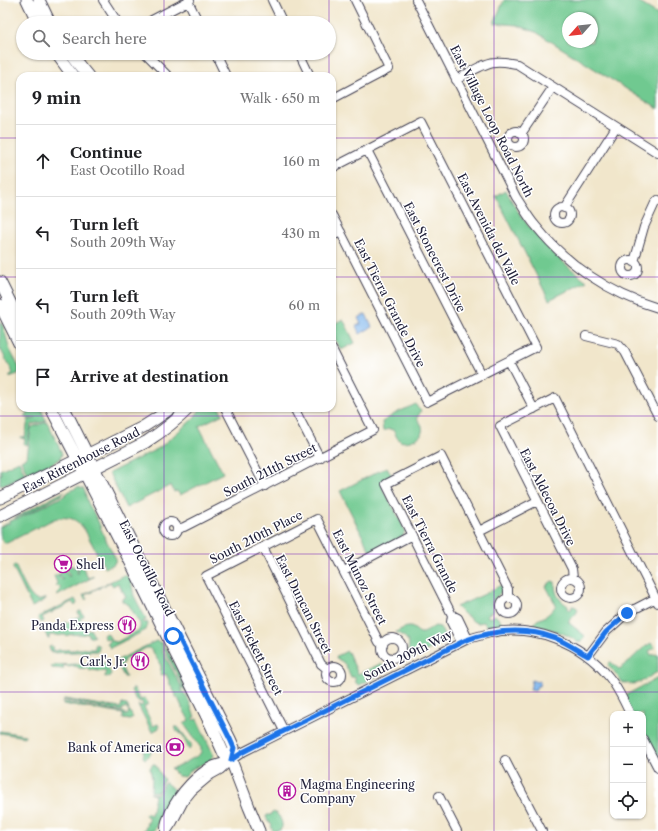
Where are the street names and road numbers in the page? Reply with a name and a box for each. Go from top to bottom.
street label: East Village Loop Road North [447,43,537,200]
street label: East Avenida del Valle [454,170,524,288]
street label: East Stonecrest Drive [401,199,469,315]
street label: East Tierra Grande Drive [351,236,429,370]
street label: East Rittenhouse Road [20,424,143,496]
street label: South 211th Street [221,440,320,500]
street label: East Aldecoa Drive [517,446,579,549]
street label: East Tierra Grande [399,492,461,596]
street label: South 210th Place [207,507,305,567]
street label: East Ocotillo Road [116,517,178,619]
street label: East Munoz Street [330,527,391,628]
street label: East Duncan Street [273,552,336,657]
street label: East Pickett Street [226,598,287,698]
street label: South 209th Way [361,626,455,684]

